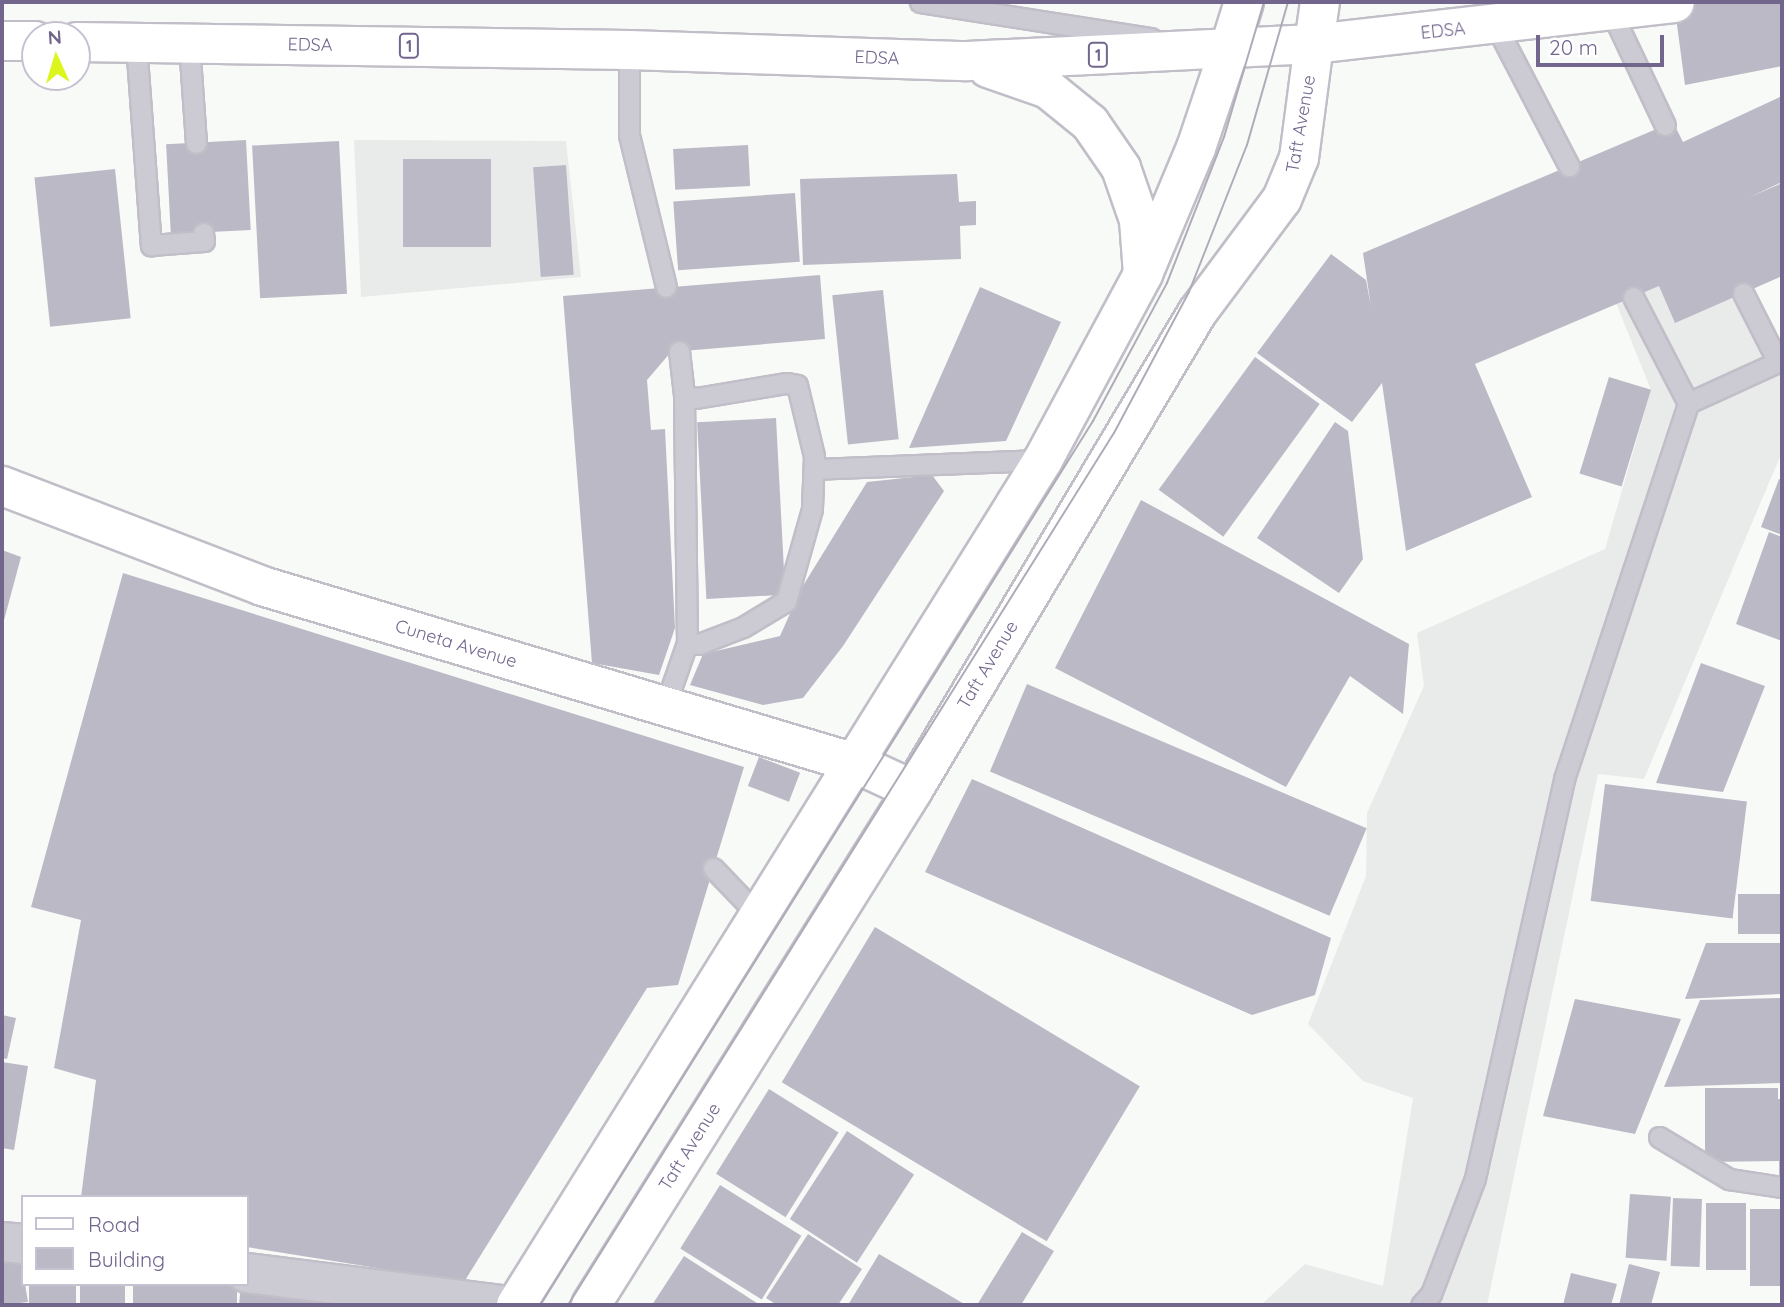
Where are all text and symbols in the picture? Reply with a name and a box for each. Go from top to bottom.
street label: EDSA [1420,18,1466,44]
north arrow [21,21,91,91]
scale bar [1539,21,1667,65]
text: N [47,25,62,50]
street label: EDSA [287,34,333,56]
road number: 1 [398,34,420,58]
text: 20 m [1549,34,1598,60]
road number: 1 [1088,42,1108,68]
street label: EDSA [854,46,900,70]
street label: Taft Avenue [1282,73,1320,175]
street label: Cuneta Avenue [393,615,519,673]
street label: Taft Avenue [953,617,1023,713]
street label: Taft Avenue [655,1099,725,1195]
legend [21,1195,248,1286]
text: Road [88,1211,140,1237]
text: Building [88,1246,165,1272]

